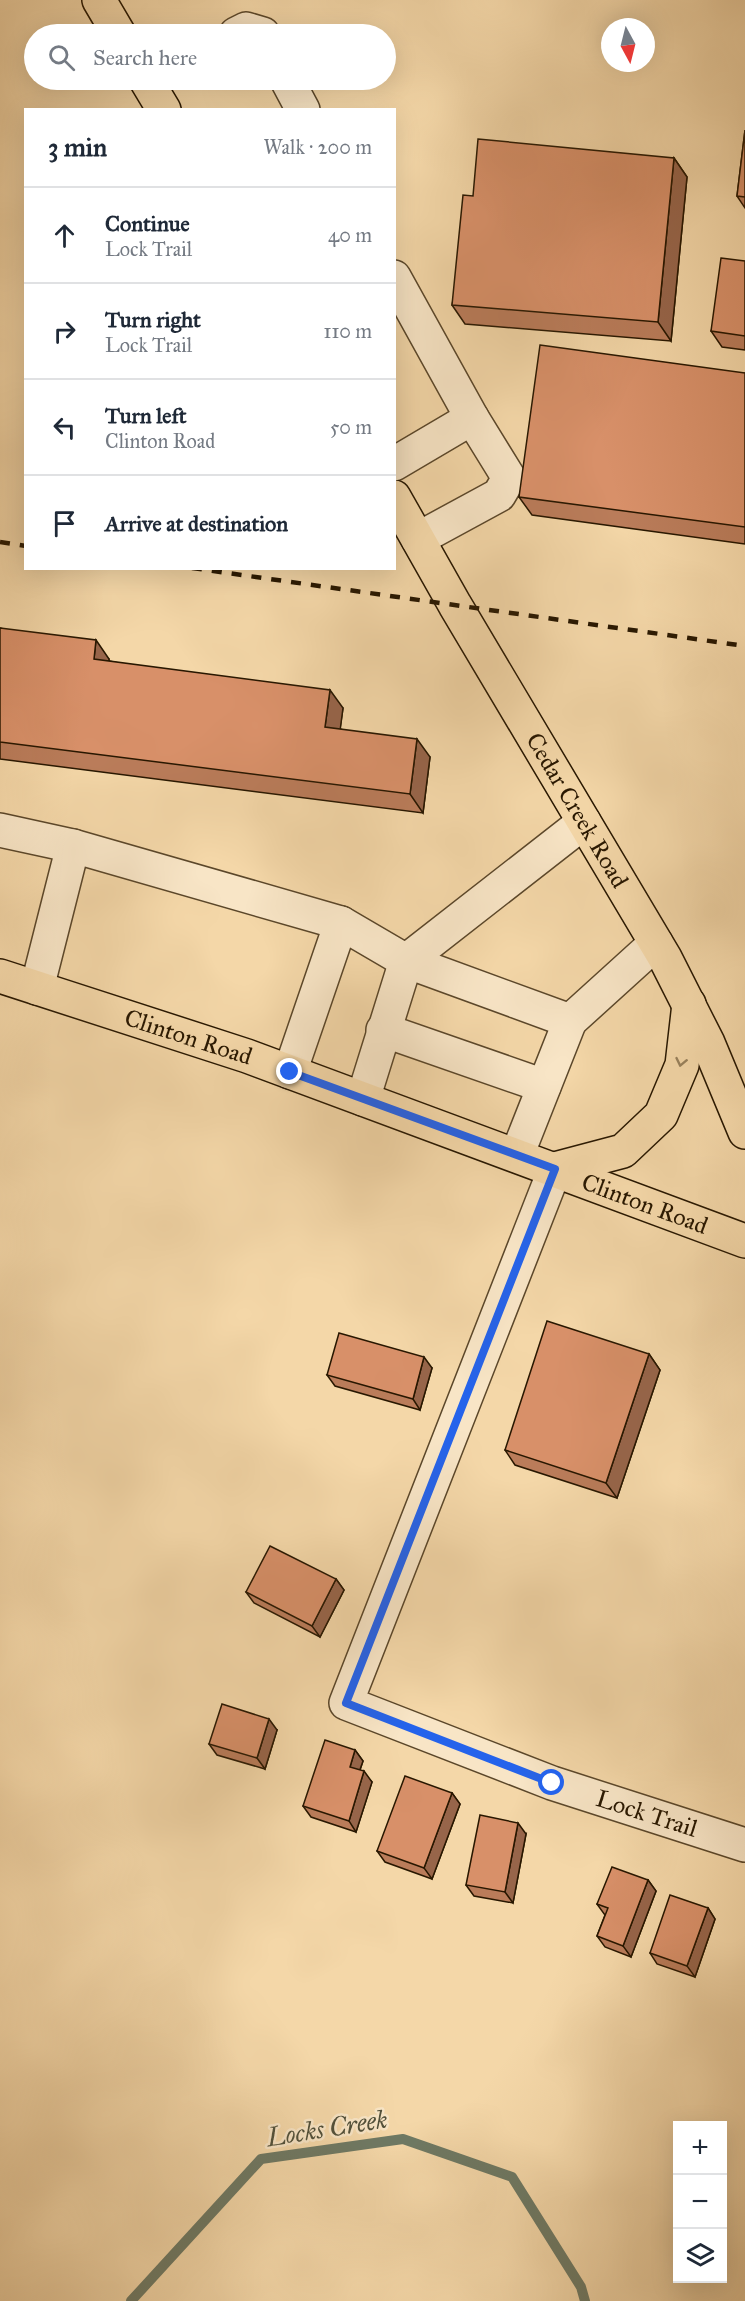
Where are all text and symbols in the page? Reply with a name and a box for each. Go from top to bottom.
north arrow [601,18,655,72]
search box [24,24,396,90]
icon: search [45,41,78,74]
text: Search here [93,44,197,71]
text: 3 min [48,131,107,163]
text: Walk · 200 m [264,135,372,159]
text: Continue [105,210,190,237]
icon: ahead [48,219,81,252]
text: 40 m [328,223,372,247]
text: Lock Trail [105,237,192,261]
text: Turn right [105,306,201,333]
icon: right [48,315,81,348]
text: 110 m [324,319,372,343]
text: Lock Trail [105,333,192,357]
text: Turn left [105,402,187,429]
icon: left [48,411,81,444]
text: 50 m [330,415,372,439]
text: Clinton Road [105,429,215,453]
icon: arrive [48,507,81,540]
text: Arrive at destination [105,510,288,537]
street label: Cedar Creek Road [519,727,635,893]
street label: Clinton Road [121,1002,256,1072]
one-way arrow [675,1057,688,1067]
route end [276,1058,302,1084]
street label: Clinton Road [578,1167,712,1241]
route start [538,1769,564,1795]
street label: Lock Trail [592,1783,702,1844]
water label: Locks Creek [263,2103,390,2153]
map controls [673,2121,727,2283]
button: + [673,2121,727,2175]
button: − [673,2175,727,2229]
button: layers [673,2229,727,2283]

